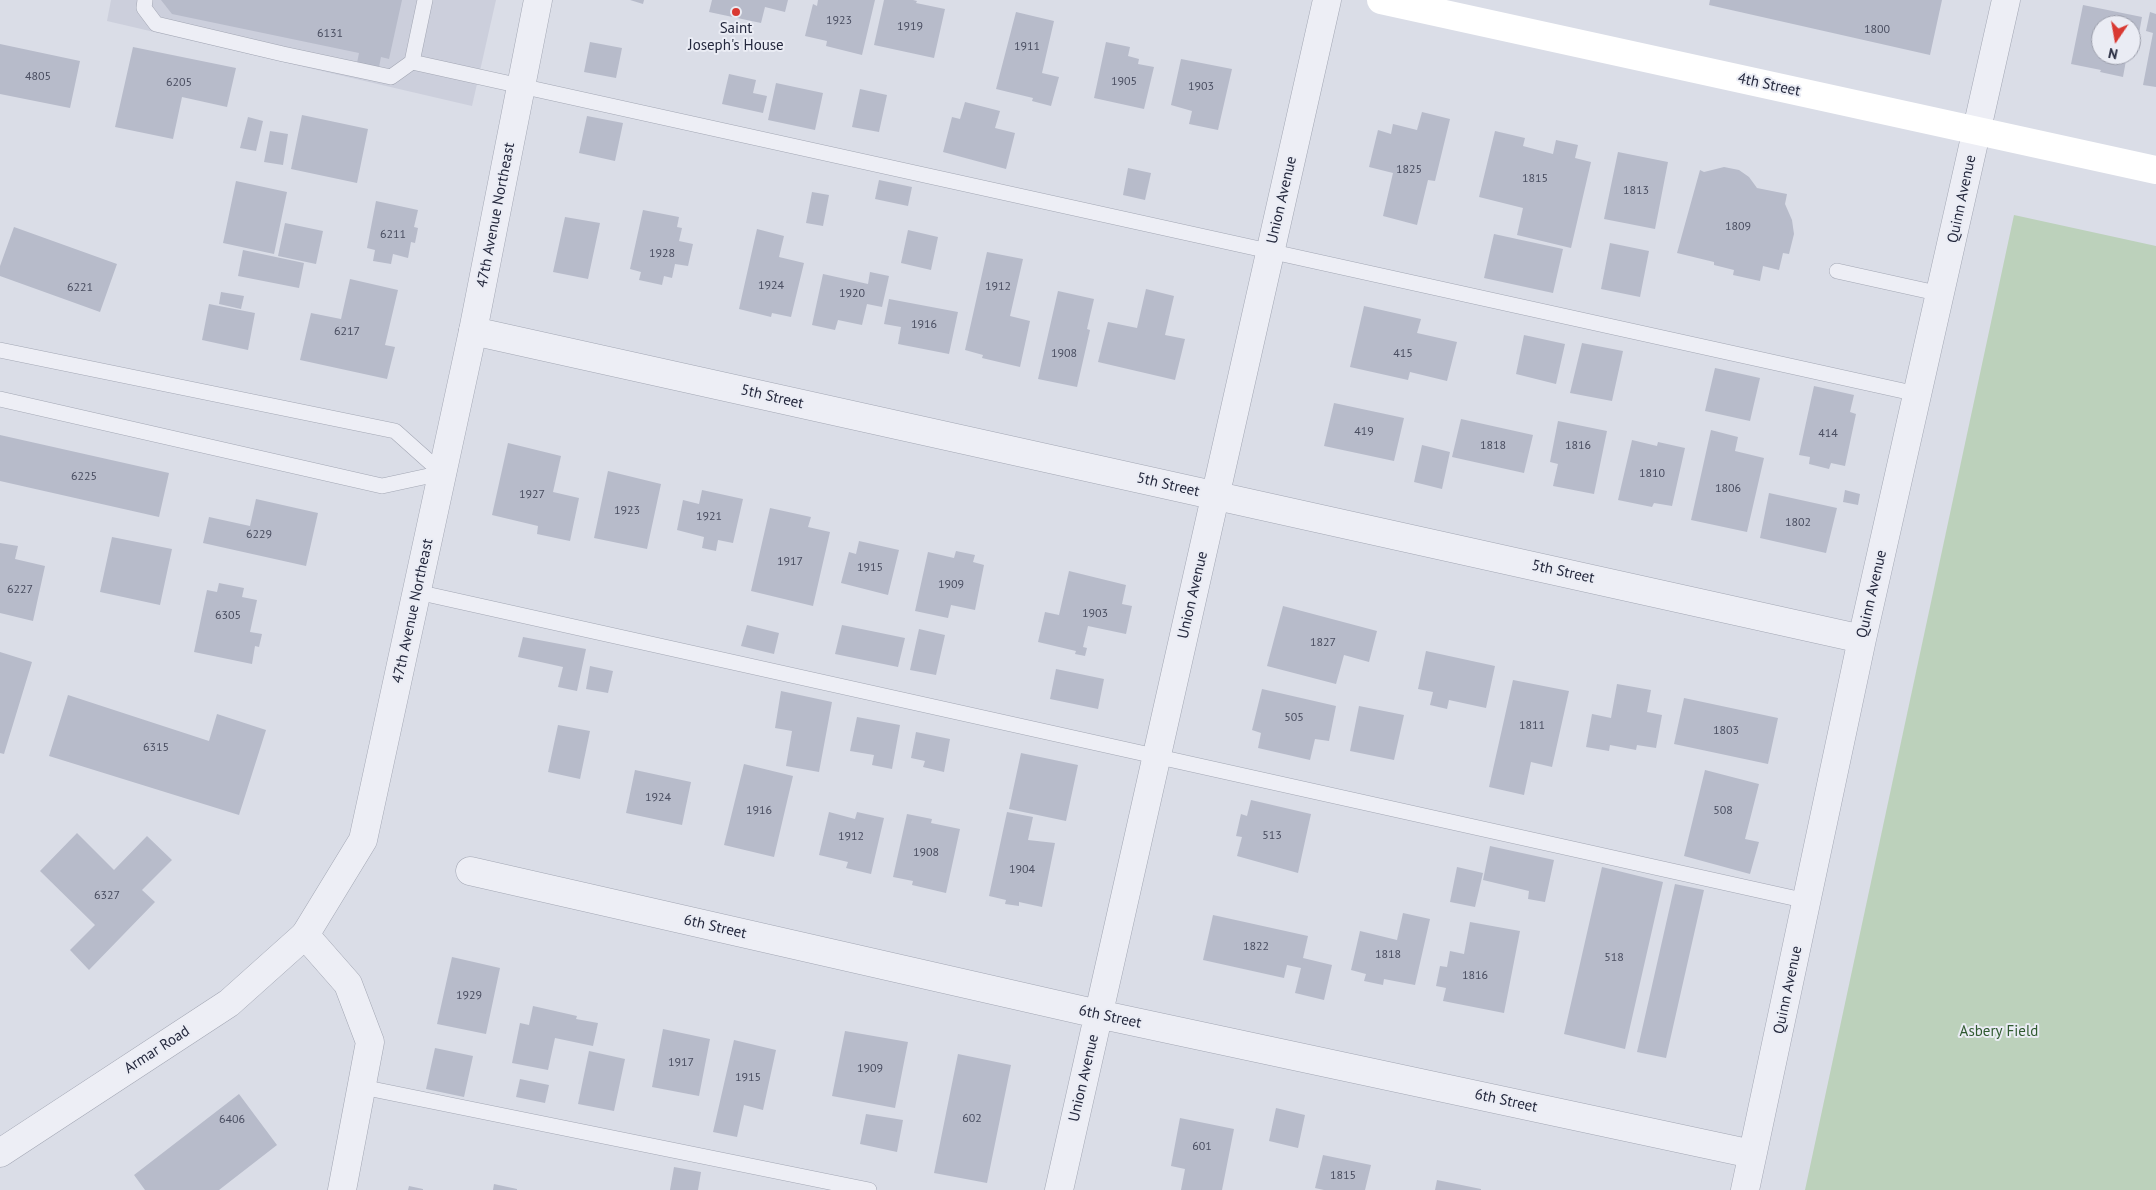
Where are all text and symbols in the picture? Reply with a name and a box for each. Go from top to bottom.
marker: Saint Joseph's House [730,6,742,18]
house number: 1923 [826,14,852,28]
north arrow [2091,15,2141,65]
place label: Saint Joseph's House [688,20,784,55]
house number: 1919 [897,20,923,34]
house number: 1800 [1864,23,1890,37]
house number: 6131 [317,27,343,41]
house number: 1911 [1014,40,1040,54]
text: N [2107,44,2119,63]
house number: 4805 [25,70,51,84]
street label: 4th Street [1736,70,1802,100]
house number: 1905 [1111,75,1137,89]
house number: 6205 [166,76,192,90]
house number: 1903 [1188,80,1214,94]
street label: 47th Avenue Northeast [473,141,519,289]
street label: Quinn Avenue [1944,153,1980,245]
street label: Union Avenue [1263,155,1301,245]
house number: 1825 [1396,163,1422,177]
house number: 1815 [1522,172,1548,186]
house number: 1813 [1623,184,1649,198]
house number: 1809 [1725,220,1751,234]
house number: 6211 [380,228,406,242]
house number: 1928 [649,247,675,261]
house number: 1924 [758,279,784,293]
house number: 1912 [985,280,1011,294]
house number: 6221 [67,281,93,295]
house number: 1920 [839,287,865,301]
house number: 1916 [911,318,937,332]
house number: 6217 [334,325,360,339]
house number: 1908 [1051,347,1077,361]
house number: 415 [1393,347,1413,361]
street label: 5th Street [739,381,805,413]
house number: 419 [1354,425,1374,439]
house number: 414 [1818,427,1838,441]
house number: 1818 [1480,439,1506,453]
house number: 1816 [1565,439,1591,453]
house number: 1810 [1639,467,1665,481]
street label: 5th Street [1135,469,1201,501]
house number: 6225 [71,470,97,484]
house number: 1806 [1715,482,1741,496]
house number: 1927 [519,488,545,502]
house number: 1923 [614,504,640,518]
house number: 1921 [696,510,722,524]
house number: 1802 [1785,516,1811,530]
house number: 6229 [246,528,272,542]
street label: 47th Avenue Northeast [389,537,437,685]
street label: Quinn Avenue [1853,548,1891,640]
street label: Union Avenue [1174,550,1212,640]
house number: 1917 [777,555,803,569]
street label: 5th Street [1530,557,1596,587]
house number: 1915 [857,561,883,575]
house number: 1909 [938,578,964,592]
house number: 6227 [7,583,33,597]
house number: 1903 [1082,607,1108,621]
house number: 6305 [215,609,241,623]
house number: 1827 [1310,636,1336,650]
house number: 505 [1284,711,1304,725]
house number: 1811 [1519,719,1545,733]
house number: 1803 [1713,724,1739,738]
house number: 6315 [143,741,169,755]
house number: 1924 [645,791,671,805]
house number: 1916 [746,804,772,818]
house number: 508 [1713,804,1733,818]
house number: 513 [1262,829,1282,843]
house number: 1912 [838,830,864,844]
house number: 1908 [913,846,939,860]
house number: 1904 [1009,863,1035,877]
house number: 6327 [94,889,120,903]
street label: 6th Street [682,911,748,943]
house number: 1822 [1243,940,1269,954]
street label: Quinn Avenue [1770,944,1806,1036]
house number: 1818 [1375,948,1401,962]
house number: 518 [1604,951,1624,965]
house number: 1816 [1462,969,1488,983]
house number: 1929 [456,989,482,1003]
street label: 6th Street [1077,1002,1143,1032]
street label: Armar Road [121,1022,193,1078]
park label: Asbery Field [1960,1023,2038,1041]
street label: Union Avenue [1065,1033,1103,1123]
house number: 1917 [668,1056,694,1070]
house number: 1909 [857,1062,883,1076]
house number: 1915 [735,1071,761,1085]
street label: 6th Street [1473,1086,1539,1116]
house number: 602 [962,1112,982,1126]
house number: 6406 [219,1113,245,1127]
house number: 601 [1192,1140,1212,1154]
house number: 1815 [1330,1169,1356,1183]

